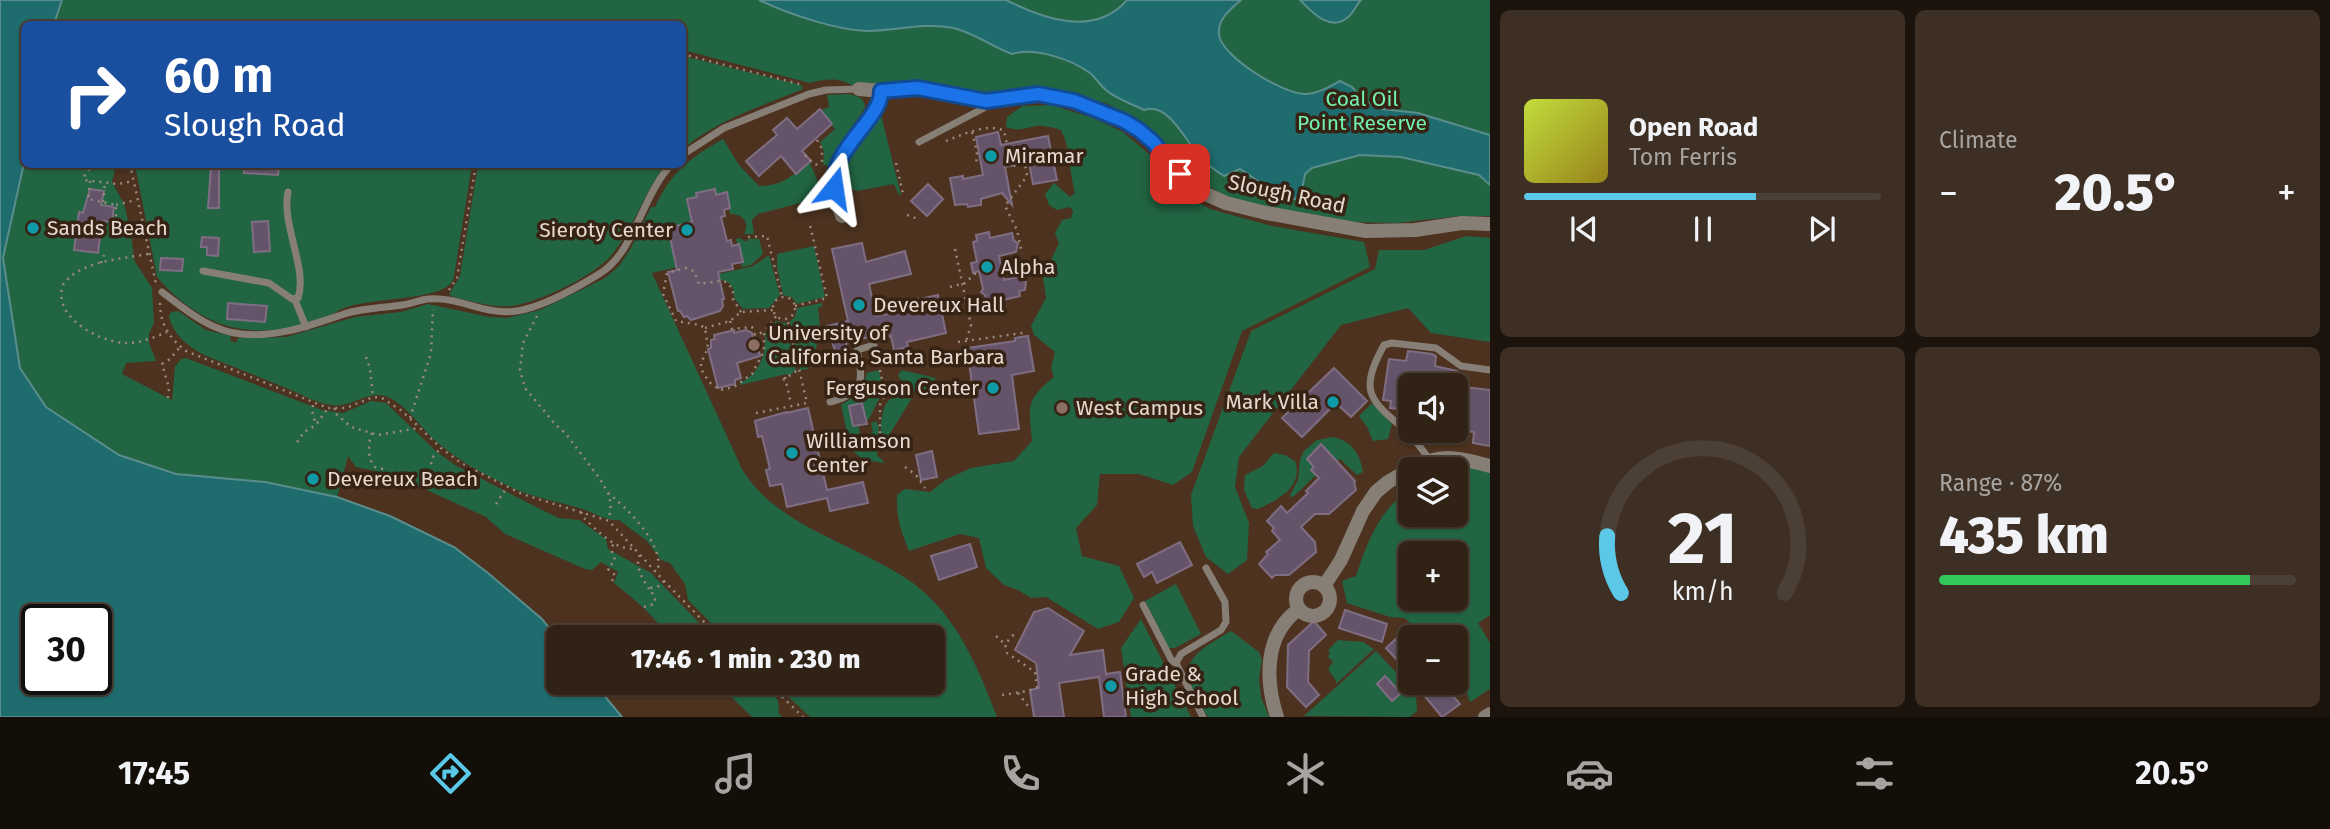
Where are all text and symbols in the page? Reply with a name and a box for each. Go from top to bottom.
text: 60 m [164,46,273,105]
icon: right [49,49,140,140]
park label: Coal Oil Point Reserve [1297,86,1427,136]
text: Slough Road [164,106,346,144]
text: Open Road [1629,112,1758,143]
text: Climate [1939,126,2018,154]
place label: Miramar [1005,143,1084,169]
text: Tom Ferris [1629,143,1737,171]
pin [1150,144,1210,204]
marker: Miramar [983,148,999,164]
position arrow [797,151,871,225]
icon: arrive [1161,155,1199,193]
text: 20.5° [2055,161,2181,224]
street label: Slough Road [1226,169,1348,219]
text: − [1939,170,1958,216]
text: + [2277,170,2296,216]
icon: previous [1565,210,1603,248]
icon: pause [1684,210,1722,248]
icon: next [1803,210,1841,248]
place label: Sands Beach [47,215,168,241]
place label: Sieroty Center [539,217,673,243]
marker: Sands Beach [25,220,41,236]
marker: Sieroty Center [679,222,695,238]
place label: Alpha [1001,254,1055,280]
marker: Alpha [979,259,995,275]
place label: Devereux Hall [873,292,1004,318]
marker: Devereux Hall [851,297,867,313]
place label: University of California, Santa Barbara [768,320,1005,370]
marker: University of California, Santa Barbara [746,337,762,353]
map controls [1398,373,1468,695]
button: sound [1398,373,1468,443]
place label: Ferguson Center [825,375,979,401]
marker: Ferguson Center [985,380,1001,396]
place label: Mark Villa [1226,389,1319,415]
marker: Mark Villa [1325,394,1341,410]
place label: West Campus [1076,395,1203,421]
marker: West Campus [1054,400,1070,416]
place label: Williamson Center [806,428,911,478]
marker: Williamson Center [784,445,800,461]
button: layers [1398,457,1468,527]
place label: Devereux Beach [327,466,478,492]
text: Range · 87% [1939,469,2062,497]
marker: Devereux Beach [305,471,321,487]
text: 21 [1668,495,1737,582]
text: 435 km [1939,504,2109,567]
button: + [1398,541,1468,611]
text: km/h [1672,577,1733,607]
speed limit sign: 30 [21,604,112,695]
button: − [1398,625,1468,695]
text: 17:46 · 1 min · 230 m [631,644,860,675]
place label: Grade & High School [1125,661,1238,711]
marker: Grade & High School [1103,678,1119,694]
icon: directions [426,749,475,798]
icon: music [711,749,760,798]
icon: phone [996,749,1045,798]
icon: climate [1281,749,1330,798]
icon: car [1565,749,1614,798]
icon: filters [1850,749,1899,798]
text: 17:45 [118,754,190,792]
text: 20.5° [2135,754,2212,792]

